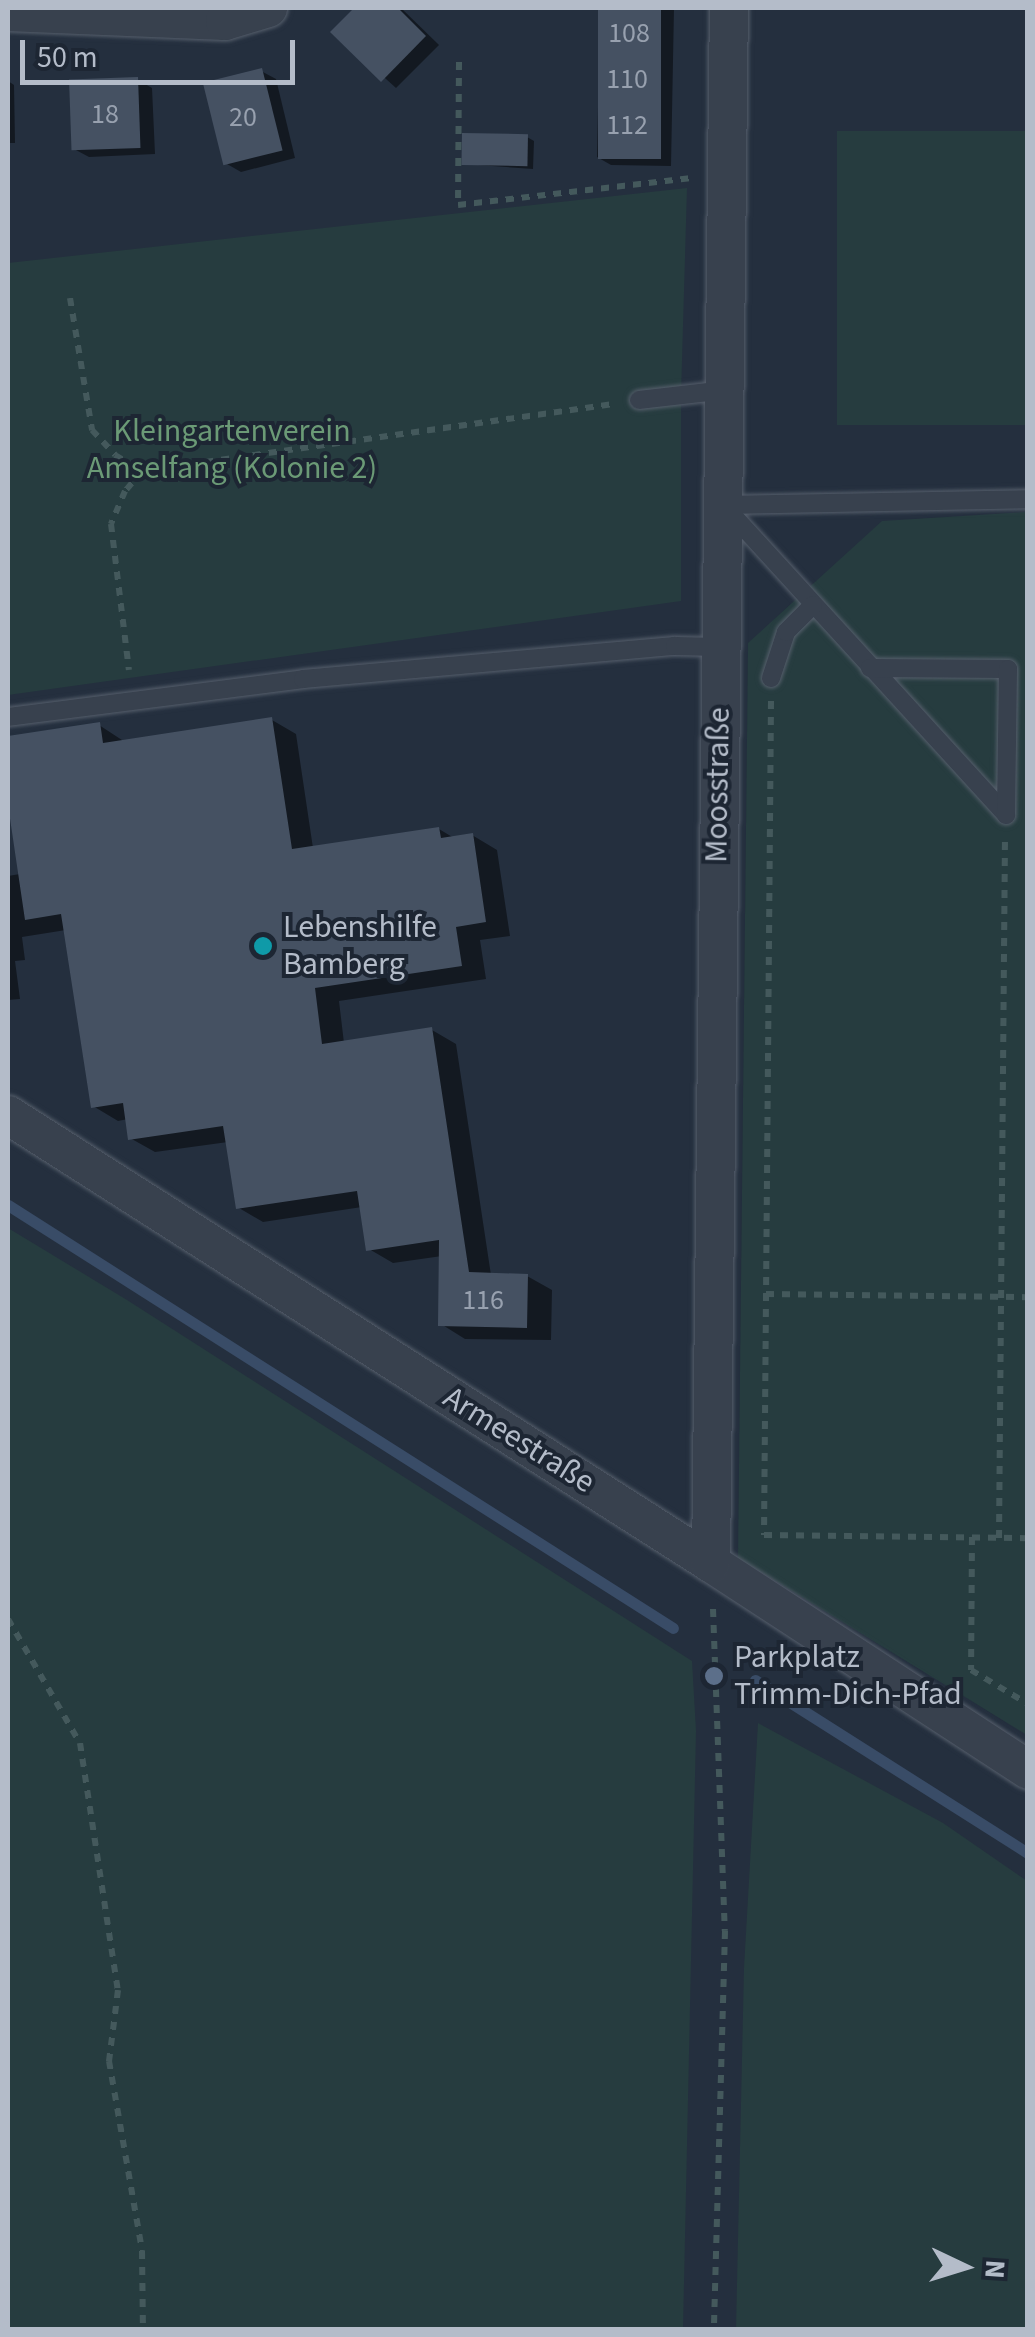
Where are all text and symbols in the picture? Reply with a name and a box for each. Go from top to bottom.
house number: 108 [608,16,650,50]
scale bar [25,20,300,82]
text: 50 m [37,36,98,79]
house number: 110 [606,62,648,96]
house number: 18 [91,97,119,131]
house number: 20 [229,100,257,134]
house number: 112 [606,108,648,142]
park label: Kleingartenverein Amselfang (Kolonie 2) [87,413,377,488]
street label: Moosstraße [697,707,739,863]
place label: Lebenshilfe Bamberg [283,909,437,984]
marker: Lebenshilfe Bamberg [252,935,274,957]
house number: 116 [462,1283,504,1317]
street label: Armeestraße [436,1378,602,1502]
place label: Parkplatz Trimm-Dich-Pfad [734,1639,962,1714]
marker: Parkplatz Trimm-Dich-Pfad [703,1665,725,1687]
north arrow [915,2217,1015,2317]
text: N [974,2258,1016,2280]

